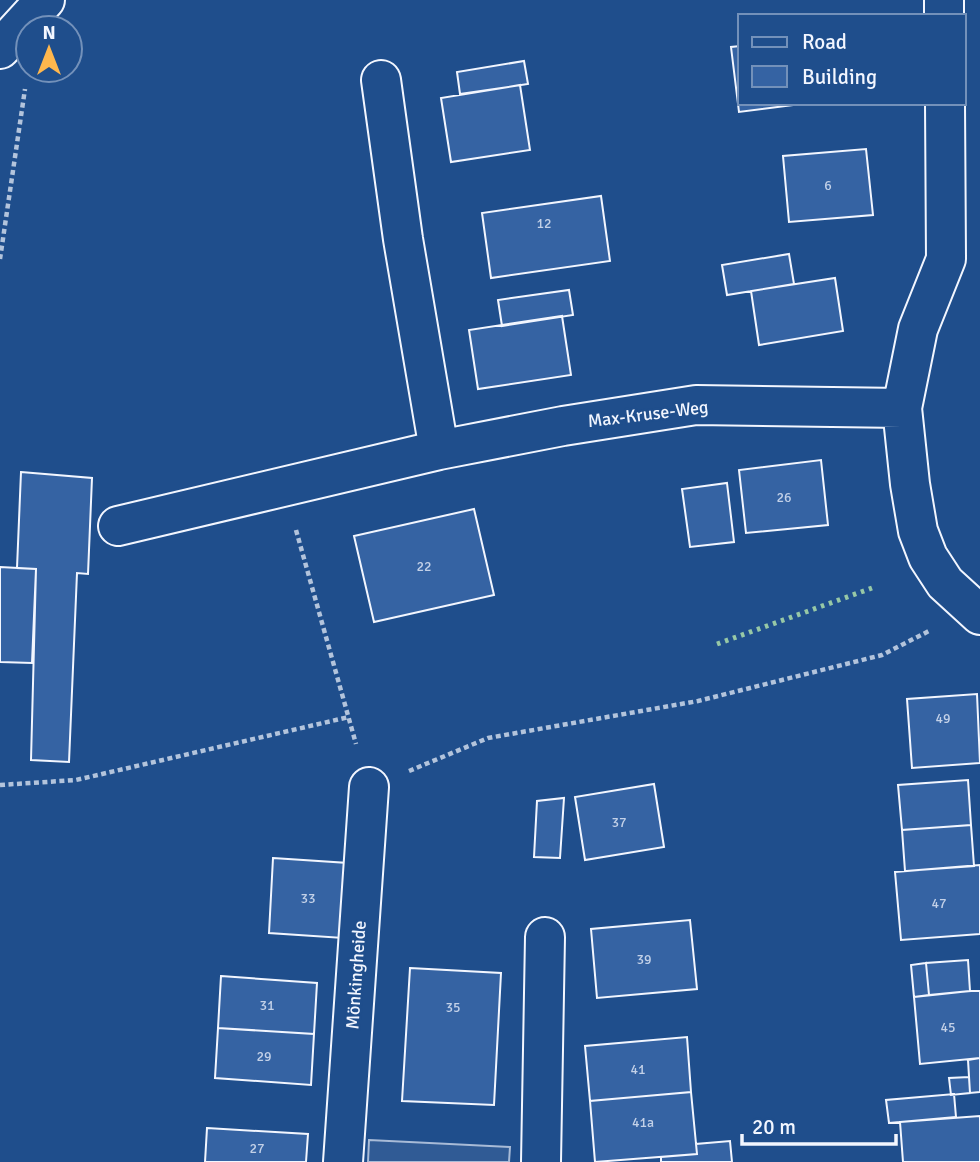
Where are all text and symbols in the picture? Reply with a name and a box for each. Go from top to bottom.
north arrow [14,14,84,84]
legend [738,14,966,105]
text: N [42,21,56,45]
text: Road [802,29,847,55]
text: Building [802,64,877,90]
house number: 6 [824,177,832,194]
house number: 12 [536,215,552,232]
street label: Max-Kruse-Weg [586,396,710,432]
house number: 26 [776,489,792,506]
house number: 22 [416,558,432,575]
house number: 49 [935,710,951,727]
house number: 37 [611,814,627,831]
house number: 33 [300,890,316,907]
house number: 47 [931,895,947,912]
street label: Mönkingheide [341,920,371,1030]
house number: 39 [636,951,652,968]
house number: 31 [259,997,275,1014]
house number: 35 [445,999,461,1016]
house number: 45 [940,1019,956,1036]
house number: 29 [256,1048,272,1065]
house number: 41 [630,1061,646,1078]
scale bar [742,1102,896,1146]
house number: 41a [632,1114,654,1131]
text: 20 m [752,1114,796,1140]
house number: 27 [249,1140,265,1157]

